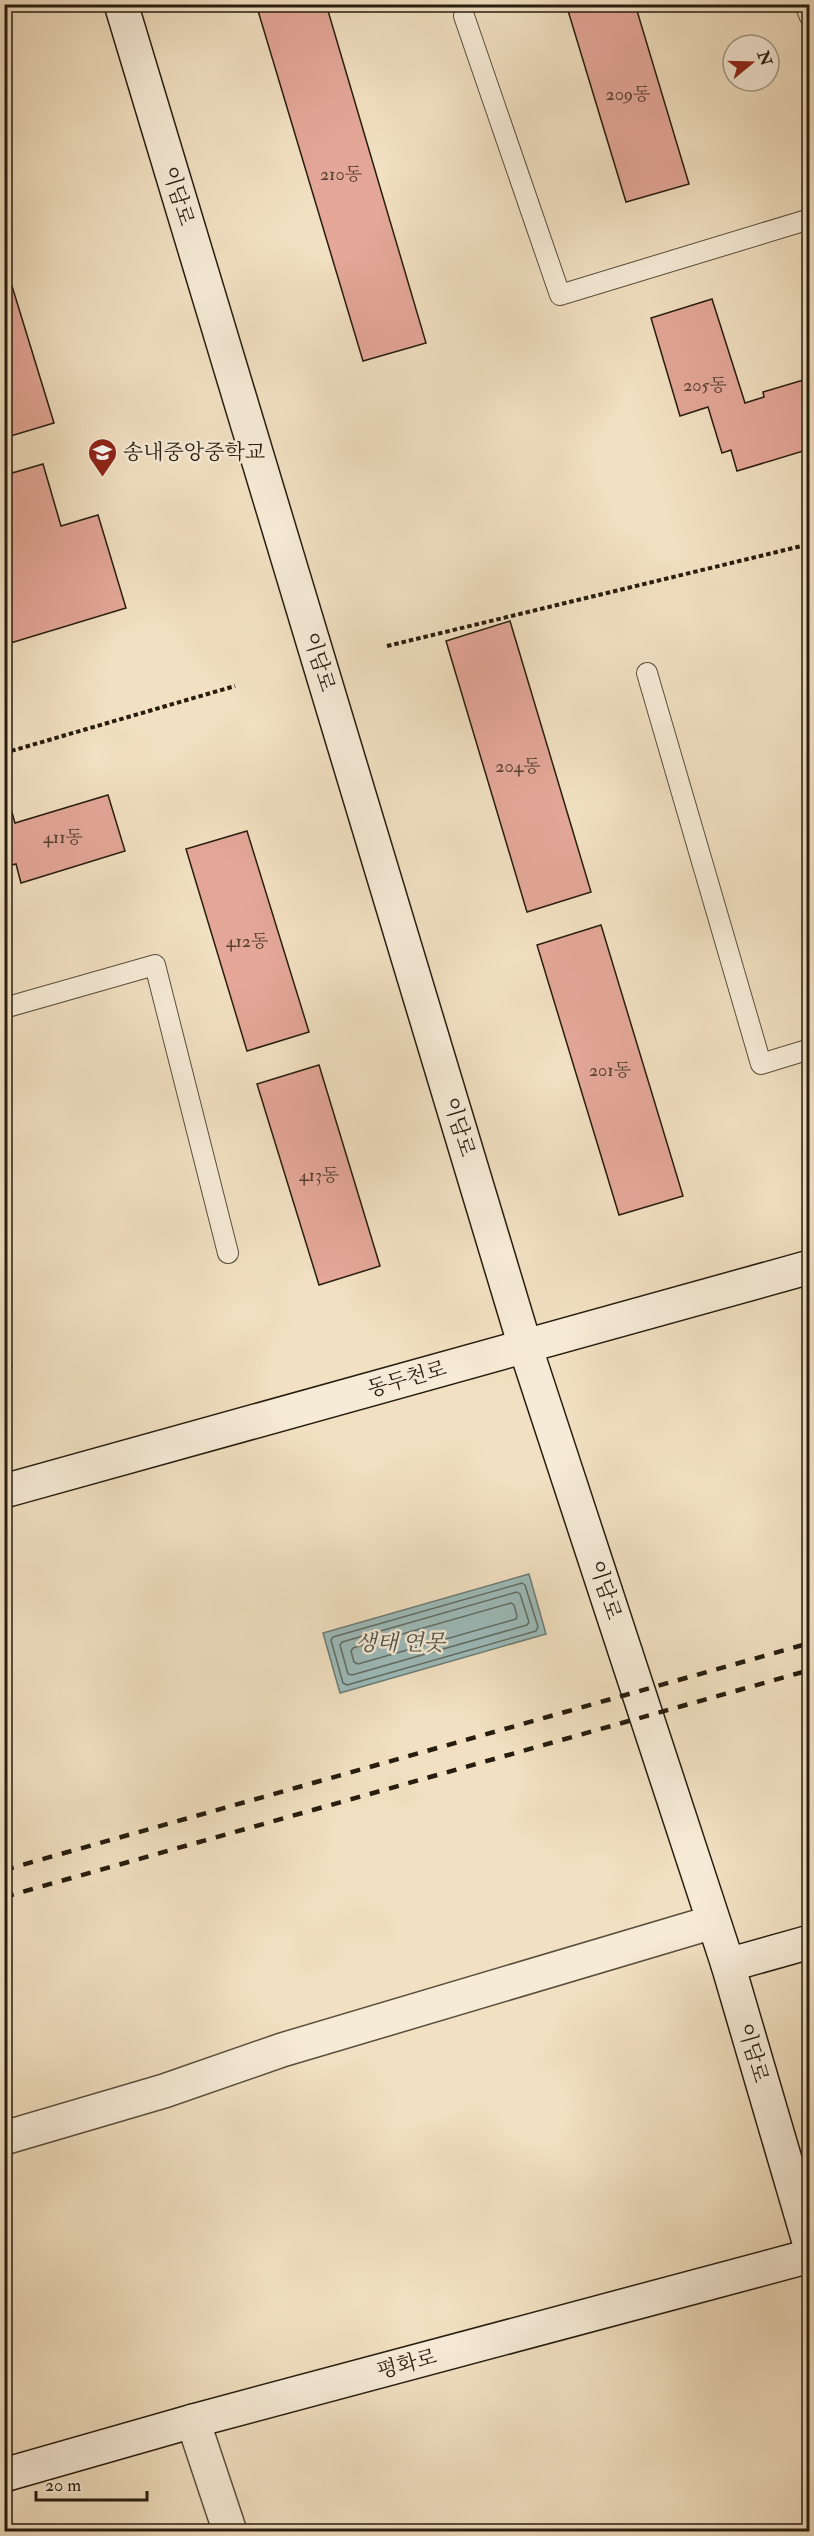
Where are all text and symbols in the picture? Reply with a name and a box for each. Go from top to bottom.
north arrow [721,33,781,93]
text: N [752,47,776,69]
house number: 209동 [606,83,650,106]
street label: 이담로 [156,163,200,229]
house number: 210동 [320,163,362,186]
house number: 205동 [683,374,727,397]
school or university icon: 송내중앙중학교 [86,436,118,478]
place label: 송내중앙중학교 [123,439,265,466]
street label: 이담로 [297,629,341,695]
house number: 204동 [495,755,541,778]
house number: 411동 [43,826,83,849]
house number: 412동 [226,930,268,953]
house number: 201동 [589,1059,631,1082]
street label: 이담로 [437,1094,481,1160]
house number: 413동 [299,1164,339,1187]
street label: 동두천로 [364,1355,450,1403]
street label: 이담로 [583,1557,627,1623]
water label: 생태 연못 [355,1629,447,1657]
street label: 이담로 [732,2020,774,2086]
street label: 평화로 [374,2343,440,2385]
scale bar [36,2464,147,2502]
text: 20 m [45,2474,81,2497]

